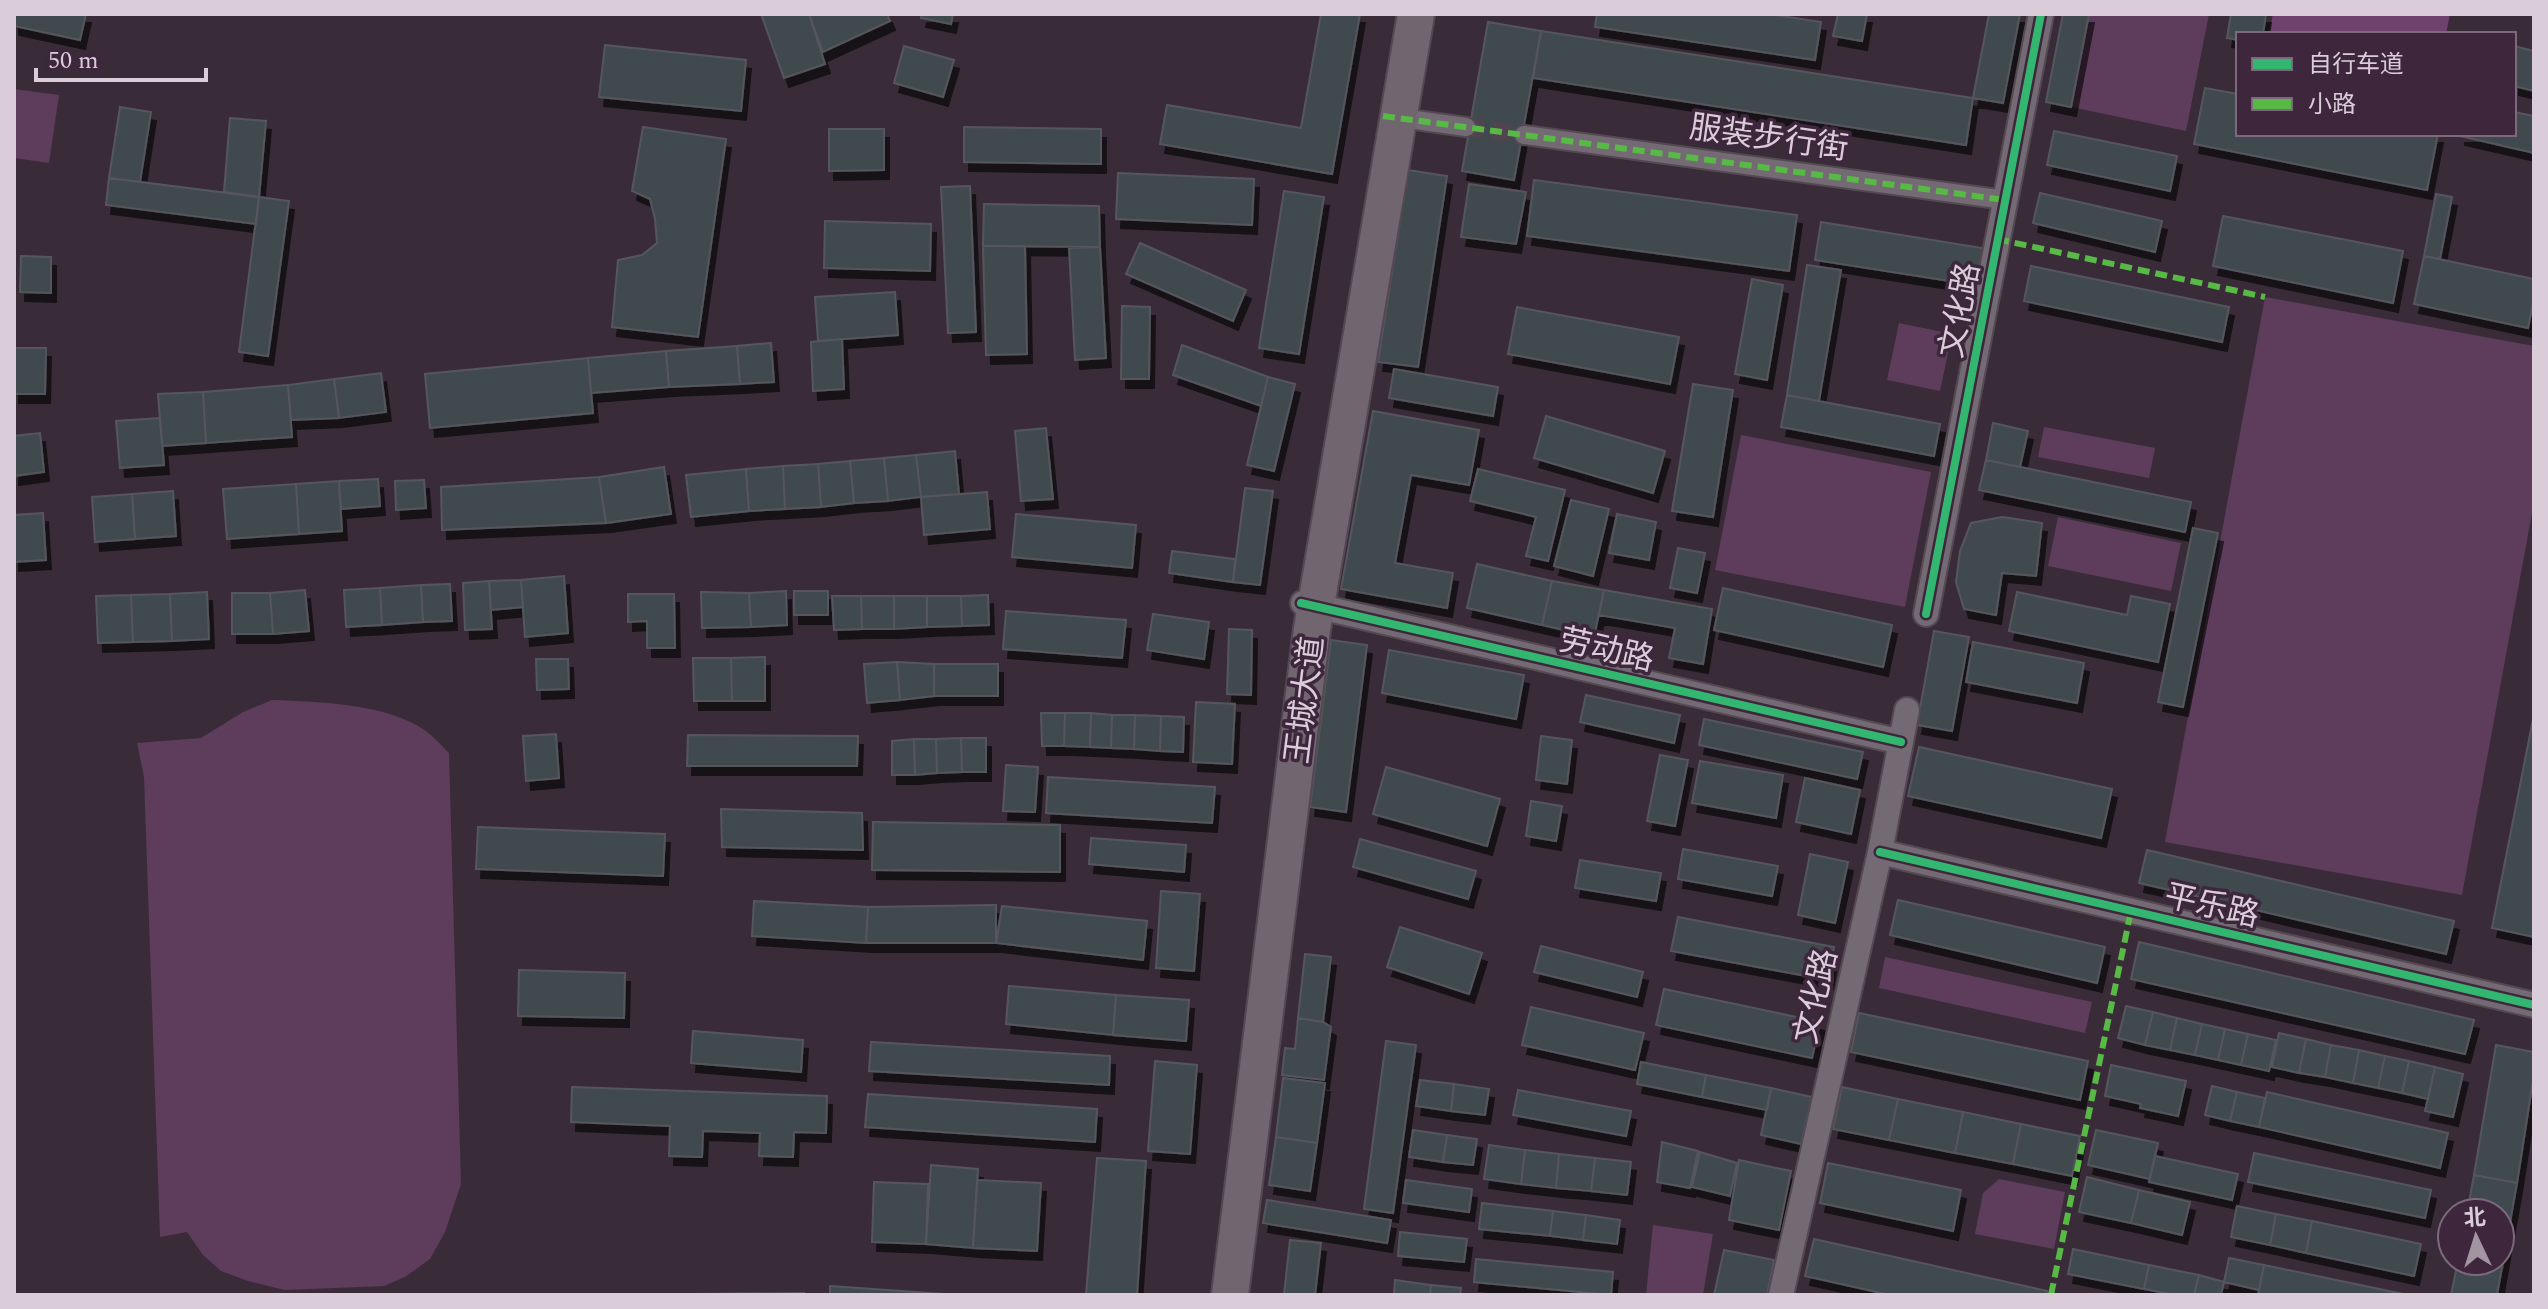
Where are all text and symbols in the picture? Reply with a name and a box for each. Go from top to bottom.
scale bar [36,32,206,82]
legend [2236,32,2516,136]
text: 50 m [48,43,99,79]
text: 自行车道 [2308,47,2404,83]
text: 小路 [2308,87,2356,123]
street label: 服装步行街 [1686,103,1851,174]
street label: 文化路 [1927,258,1994,362]
street label: 劳动路 [1554,616,1659,685]
street label: 王城大道 [1273,634,1338,767]
street label: 平乐路 [2159,872,2264,941]
street label: 文化路 [1782,944,1851,1049]
north arrow [2436,1197,2516,1277]
text: 北 [2463,1201,2487,1236]

